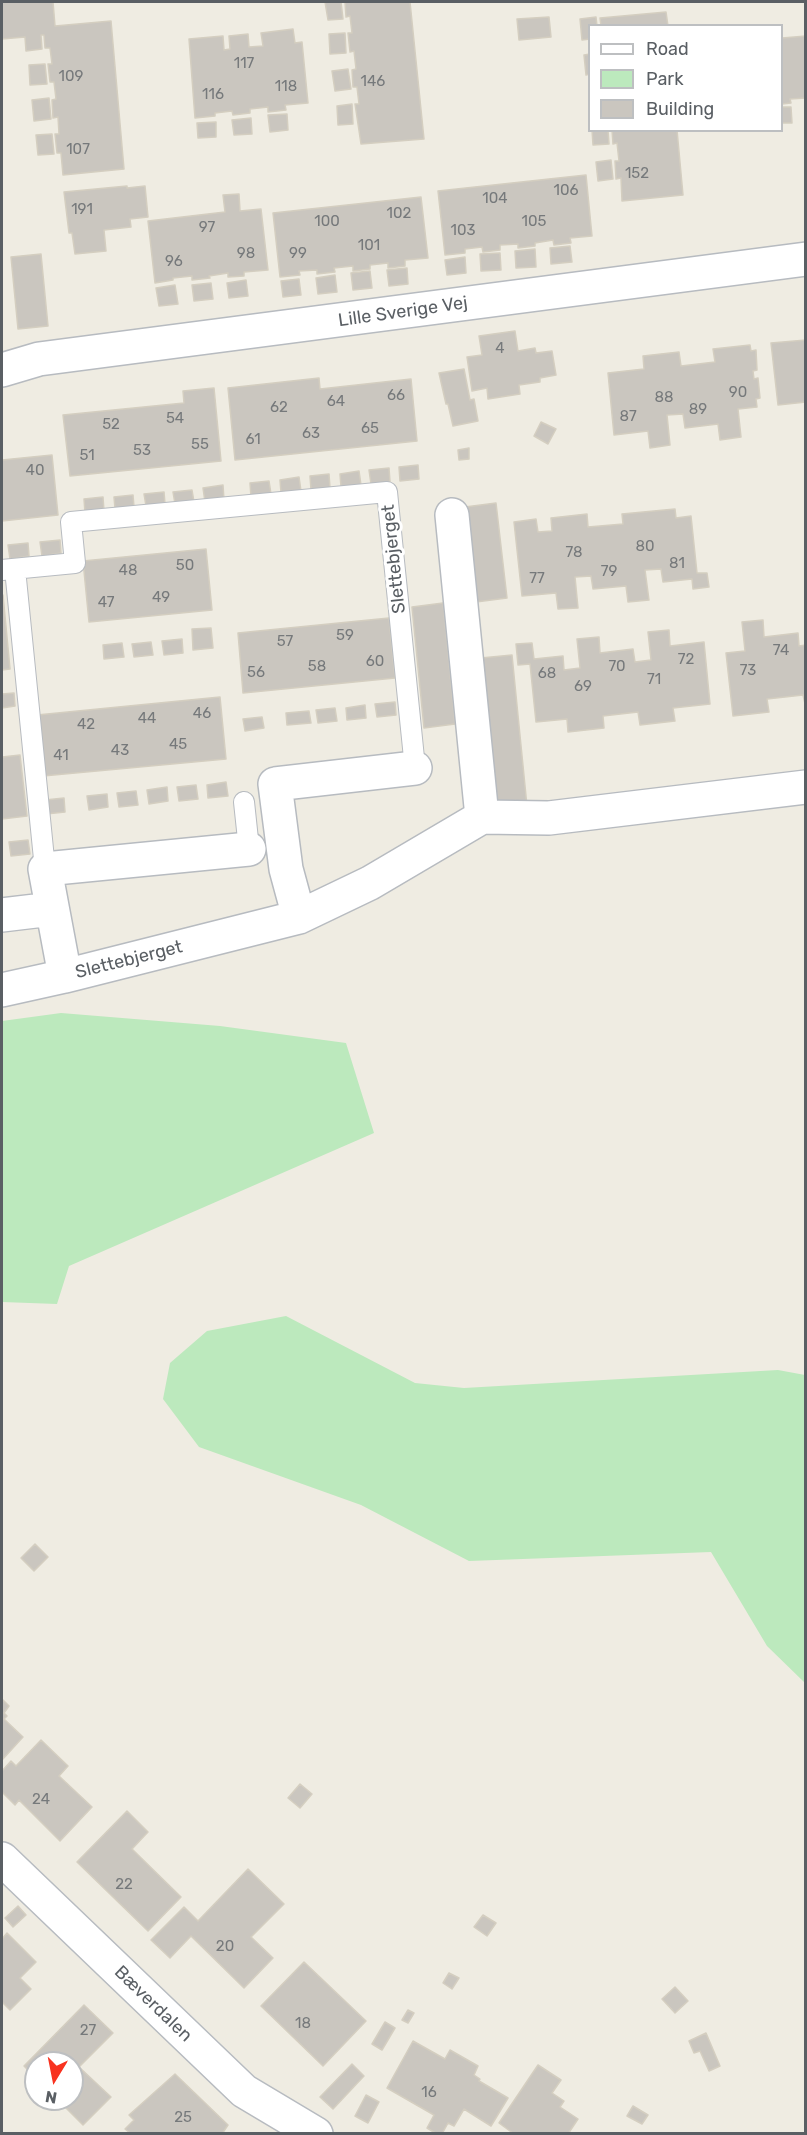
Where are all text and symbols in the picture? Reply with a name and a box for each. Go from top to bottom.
legend [588,24,783,132]
text: Road [646,38,689,60]
house number: 117 [234,55,254,73]
house number: 109 [59,68,83,86]
text: Park [646,68,683,90]
house number: 146 [361,73,385,91]
house number: 118 [275,78,297,96]
house number: 116 [202,86,224,104]
text: Building [646,98,714,120]
house number: 107 [66,141,90,159]
house number: 152 [625,165,649,183]
house number: 106 [554,182,578,200]
house number: 104 [482,190,508,208]
house number: 191 [71,201,93,219]
house number: 102 [387,205,411,223]
house number: 100 [314,213,340,231]
house number: 105 [522,213,546,231]
house number: 97 [199,219,215,237]
house number: 103 [451,222,475,240]
house number: 101 [358,237,380,255]
house number: 98 [237,245,255,263]
house number: 99 [289,245,307,263]
house number: 96 [165,253,183,271]
street label: Lille Sverige Vej [337,292,469,332]
house number: 4 [495,340,505,358]
house number: 90 [729,384,747,402]
house number: 66 [387,387,405,405]
house number: 88 [654,389,674,407]
house number: 64 [327,393,345,411]
house number: 62 [270,399,288,417]
house number: 89 [689,401,707,419]
house number: 87 [619,408,637,426]
house number: 54 [166,410,184,428]
house number: 52 [102,416,120,434]
house number: 65 [361,420,379,438]
house number: 63 [302,425,320,443]
house number: 61 [245,431,261,449]
house number: 55 [191,436,209,454]
house number: 53 [133,442,151,460]
house number: 51 [79,447,95,465]
house number: 40 [26,462,44,480]
street label: Slettebjerget [378,503,410,615]
house number: 80 [635,538,655,556]
house number: 78 [565,544,583,562]
house number: 81 [669,555,685,573]
house number: 50 [176,557,194,575]
house number: 48 [119,562,137,580]
house number: 79 [601,563,617,581]
house number: 77 [529,570,545,588]
house number: 49 [152,589,170,607]
house number: 47 [98,594,114,612]
house number: 59 [336,627,354,645]
house number: 57 [277,633,293,651]
house number: 74 [773,642,789,660]
house number: 72 [678,651,694,669]
house number: 60 [366,653,384,671]
house number: 58 [308,658,326,676]
house number: 70 [608,658,626,676]
house number: 73 [740,662,756,680]
house number: 56 [247,664,265,682]
house number: 68 [538,665,556,683]
house number: 71 [647,671,661,689]
house number: 69 [574,678,592,696]
house number: 46 [193,705,211,723]
house number: 44 [138,710,156,728]
house number: 42 [77,716,95,734]
house number: 45 [169,736,187,754]
house number: 43 [111,742,129,760]
house number: 41 [53,747,69,765]
street label: Slettebjerget [73,936,185,984]
house number: 24 [32,1791,50,1809]
house number: 22 [115,1876,133,1894]
house number: 20 [216,1938,234,1956]
street label: Bæverdalen [109,1961,197,2047]
house number: 18 [295,2015,311,2033]
house number: 27 [80,2022,96,2040]
north arrow [24,2051,84,2111]
house number: 16 [421,2084,437,2102]
text: N [44,2087,58,2108]
house number: 25 [174,2109,192,2127]

